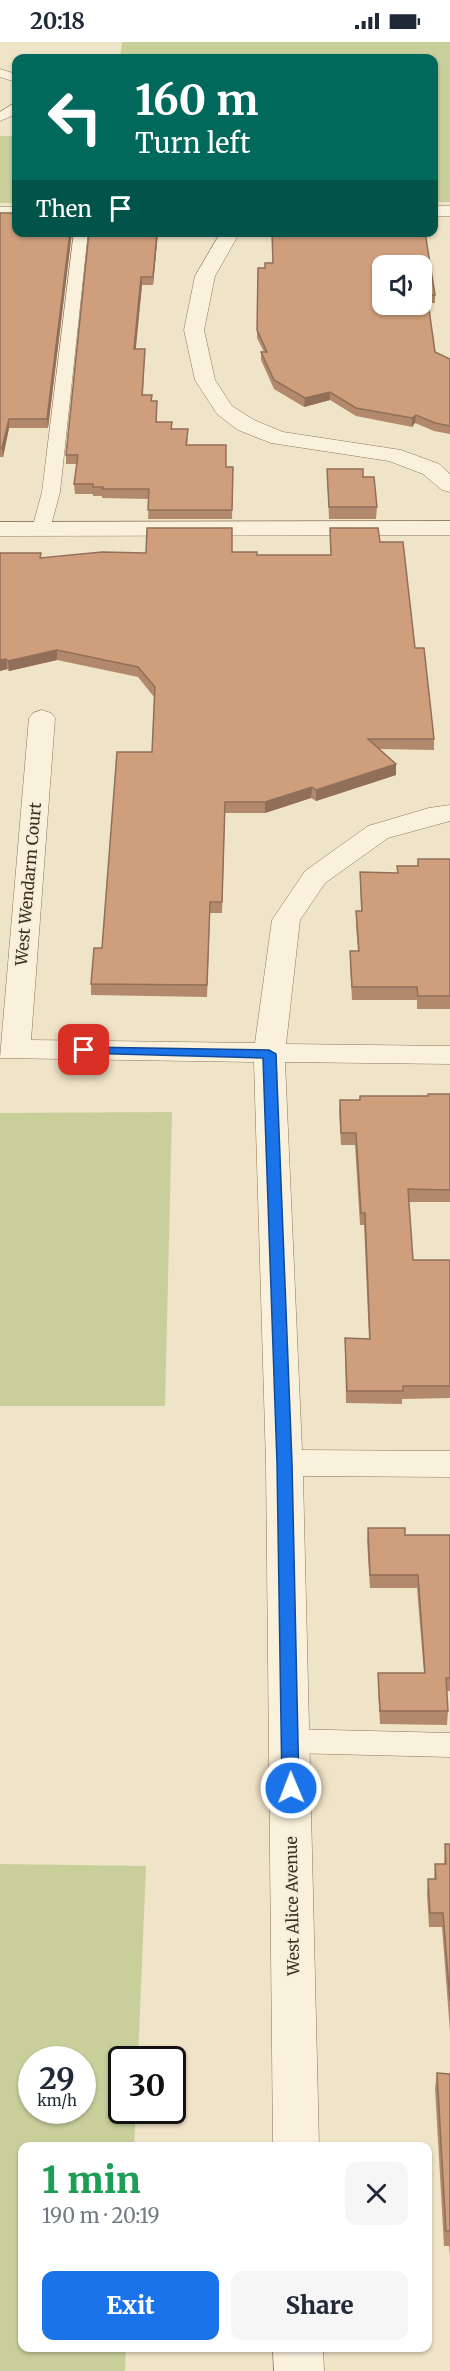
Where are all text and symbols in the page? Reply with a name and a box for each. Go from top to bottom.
text: 20:18 [30,7,85,35]
text: 160 m [135,74,259,126]
icon: left [36,78,114,156]
text: Turn left [135,126,250,160]
icon: arrive [104,192,137,225]
text: Then [36,195,92,223]
map controls [372,255,432,315]
button: sound [372,255,432,315]
street label: West Wendarm Court [11,801,45,968]
pin [58,1024,109,1075]
icon: arrive [67,1033,100,1066]
position arrow [259,1756,323,1820]
street label: West Alice Avenue [281,1836,303,1977]
speed limit sign: 30 [108,2046,186,2124]
text: 29 [39,2059,75,2097]
text: km/h [37,2091,77,2110]
text: 1 min [42,2158,141,2203]
button: close [345,2162,408,2225]
text: 190 m · 20:19 [42,2203,160,2228]
button: Exit [42,2271,219,2340]
button: Share [231,2271,408,2340]

